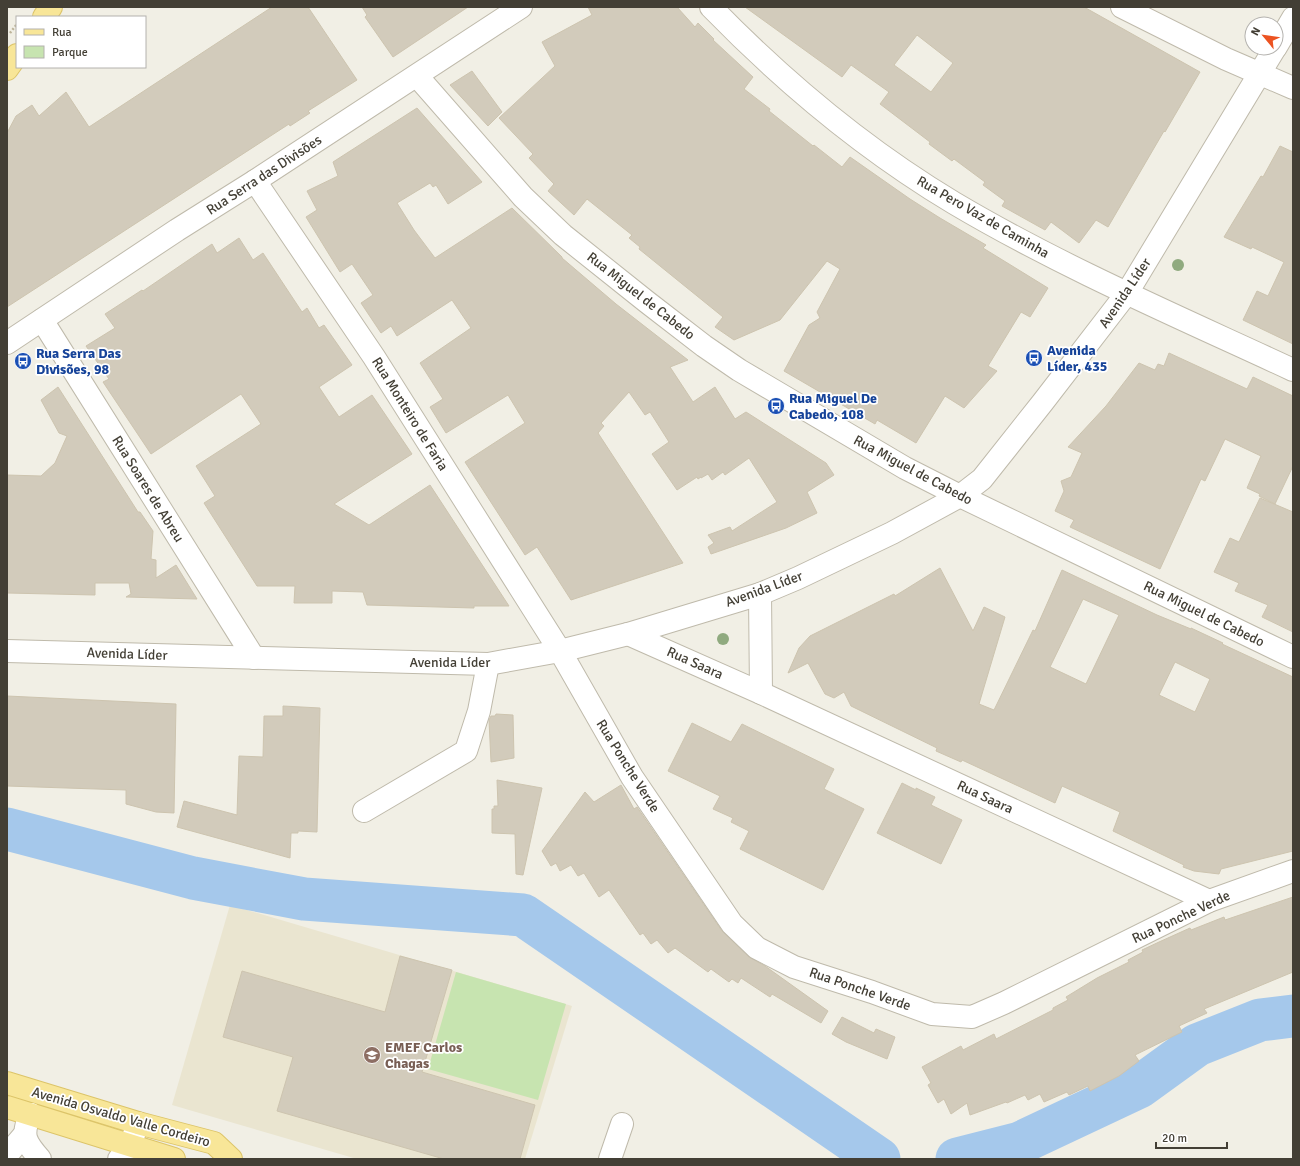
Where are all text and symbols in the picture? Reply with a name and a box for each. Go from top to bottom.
legend [16,16,146,68]
north arrow [1244,16,1284,56]
text: Rua [52,25,72,40]
text: N [1248,25,1263,38]
text: Parque [52,45,88,60]
street label: Rua Serra das Divisões [203,131,325,219]
street label: Rua Pero Vaz de Caminha [914,172,1052,262]
street label: Rua Miguel de Cabedo [584,249,698,343]
street label: Avenida Líder [1095,254,1155,331]
place label: Avenida Líder, 435 [1047,342,1107,375]
place label: Rua Serra Das Divisões, 98 [36,345,121,378]
bus stop icon: Avenida Líder, 435 [1024,348,1044,368]
bus stop icon: Rua Serra Das Divisões, 98 [13,351,33,371]
street label: Rua Monteiro de Faria [368,354,452,474]
place label: Rua Miguel De Cabedo, 108 [789,390,877,423]
bus stop icon: Rua Miguel De Cabedo, 108 [766,396,786,416]
street label: Rua Miguel de Cabedo [851,431,975,509]
street label: Rua Soares de Abreu [108,433,188,545]
street label: Avenida Líder [723,567,806,611]
street label: Rua Miguel de Cabedo [1141,577,1267,651]
street label: Rua Saara [664,643,726,683]
street label: Avenida Líder [86,644,169,664]
street label: Avenida Líder [410,654,491,671]
street label: Rua Ponche Verde [593,716,663,816]
street label: Rua Saara [954,777,1016,817]
street label: Rua Ponche Verde [1129,887,1233,947]
street label: Rua Ponche Verde [807,964,913,1014]
place label: EMEF Carlos Chagas [385,1039,462,1072]
school or university icon: EMEF Carlos Chagas [362,1045,382,1065]
street label: Avenida Osvaldo Valle Cordeiro [30,1083,212,1151]
scale bar [1156,1124,1227,1150]
text: 20 m [1162,1131,1187,1146]

